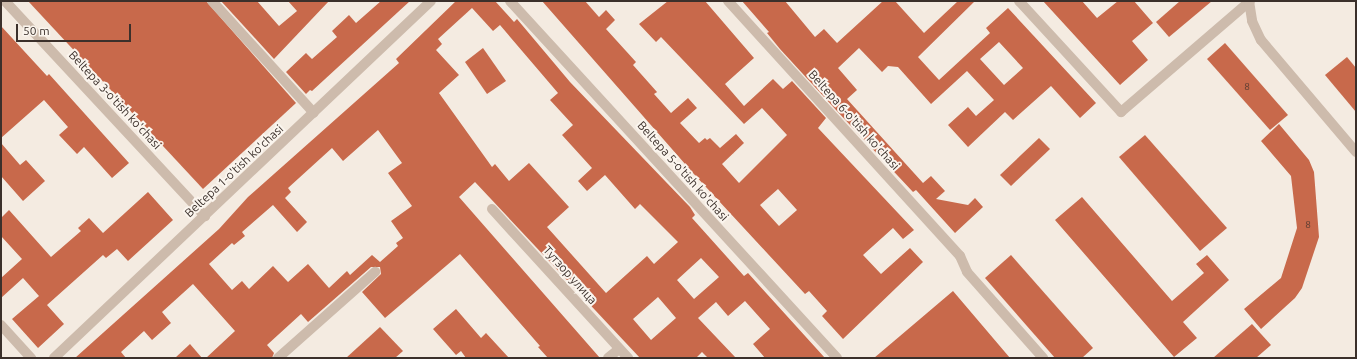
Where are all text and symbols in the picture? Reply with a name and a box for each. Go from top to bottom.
scale bar [18,16,133,42]
text: 50 m [23,24,50,37]
street label: Beltepa 3-o'tish ko'chasi [66,48,164,152]
street label: Beltepa 6-o'tish ko'chasi [805,67,903,173]
house number: 8 [1244,81,1250,93]
street label: Beltepa 5-o'tish ko'chasi [634,118,732,224]
street label: Beltepa 1-o'tish ko'chasi [182,122,286,220]
house number: 8 [1305,219,1311,231]
street label: Тутзор улица [540,243,600,307]

